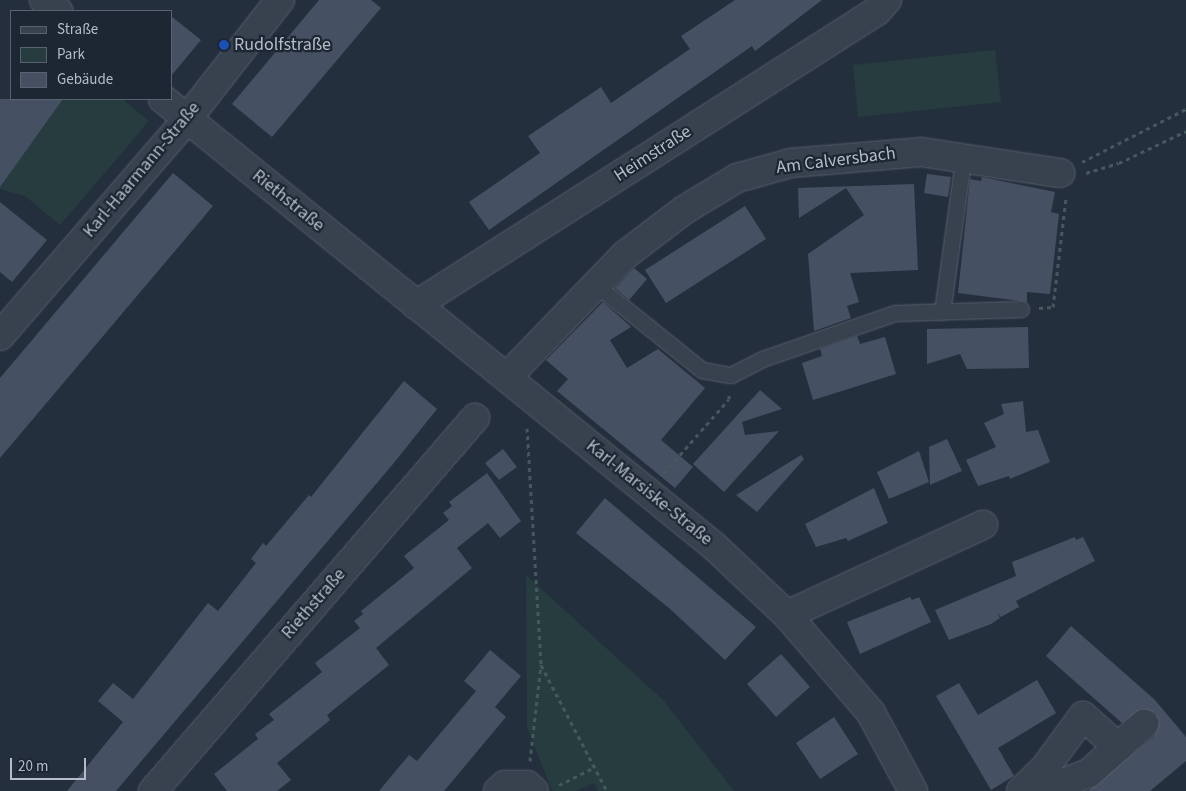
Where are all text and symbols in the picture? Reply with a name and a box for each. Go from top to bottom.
legend [10,10,172,100]
text: Straße [57,19,98,40]
place label: Rudolfstraße [234,34,331,56]
marker: Rudolfstraße [218,39,230,51]
text: Park [57,44,85,65]
text: Gebäude [57,69,113,90]
street label: Karl-Haarmann-Straße [79,98,205,242]
street label: Heimstraße [610,121,696,187]
street label: Am Calversbach [775,143,897,179]
street label: Riethstraße [247,165,329,237]
street label: Karl-Marsiske-Straße [582,435,716,551]
street label: Riethstraße [277,564,351,644]
scale bar [12,748,89,780]
text: 20 m [18,756,48,777]

